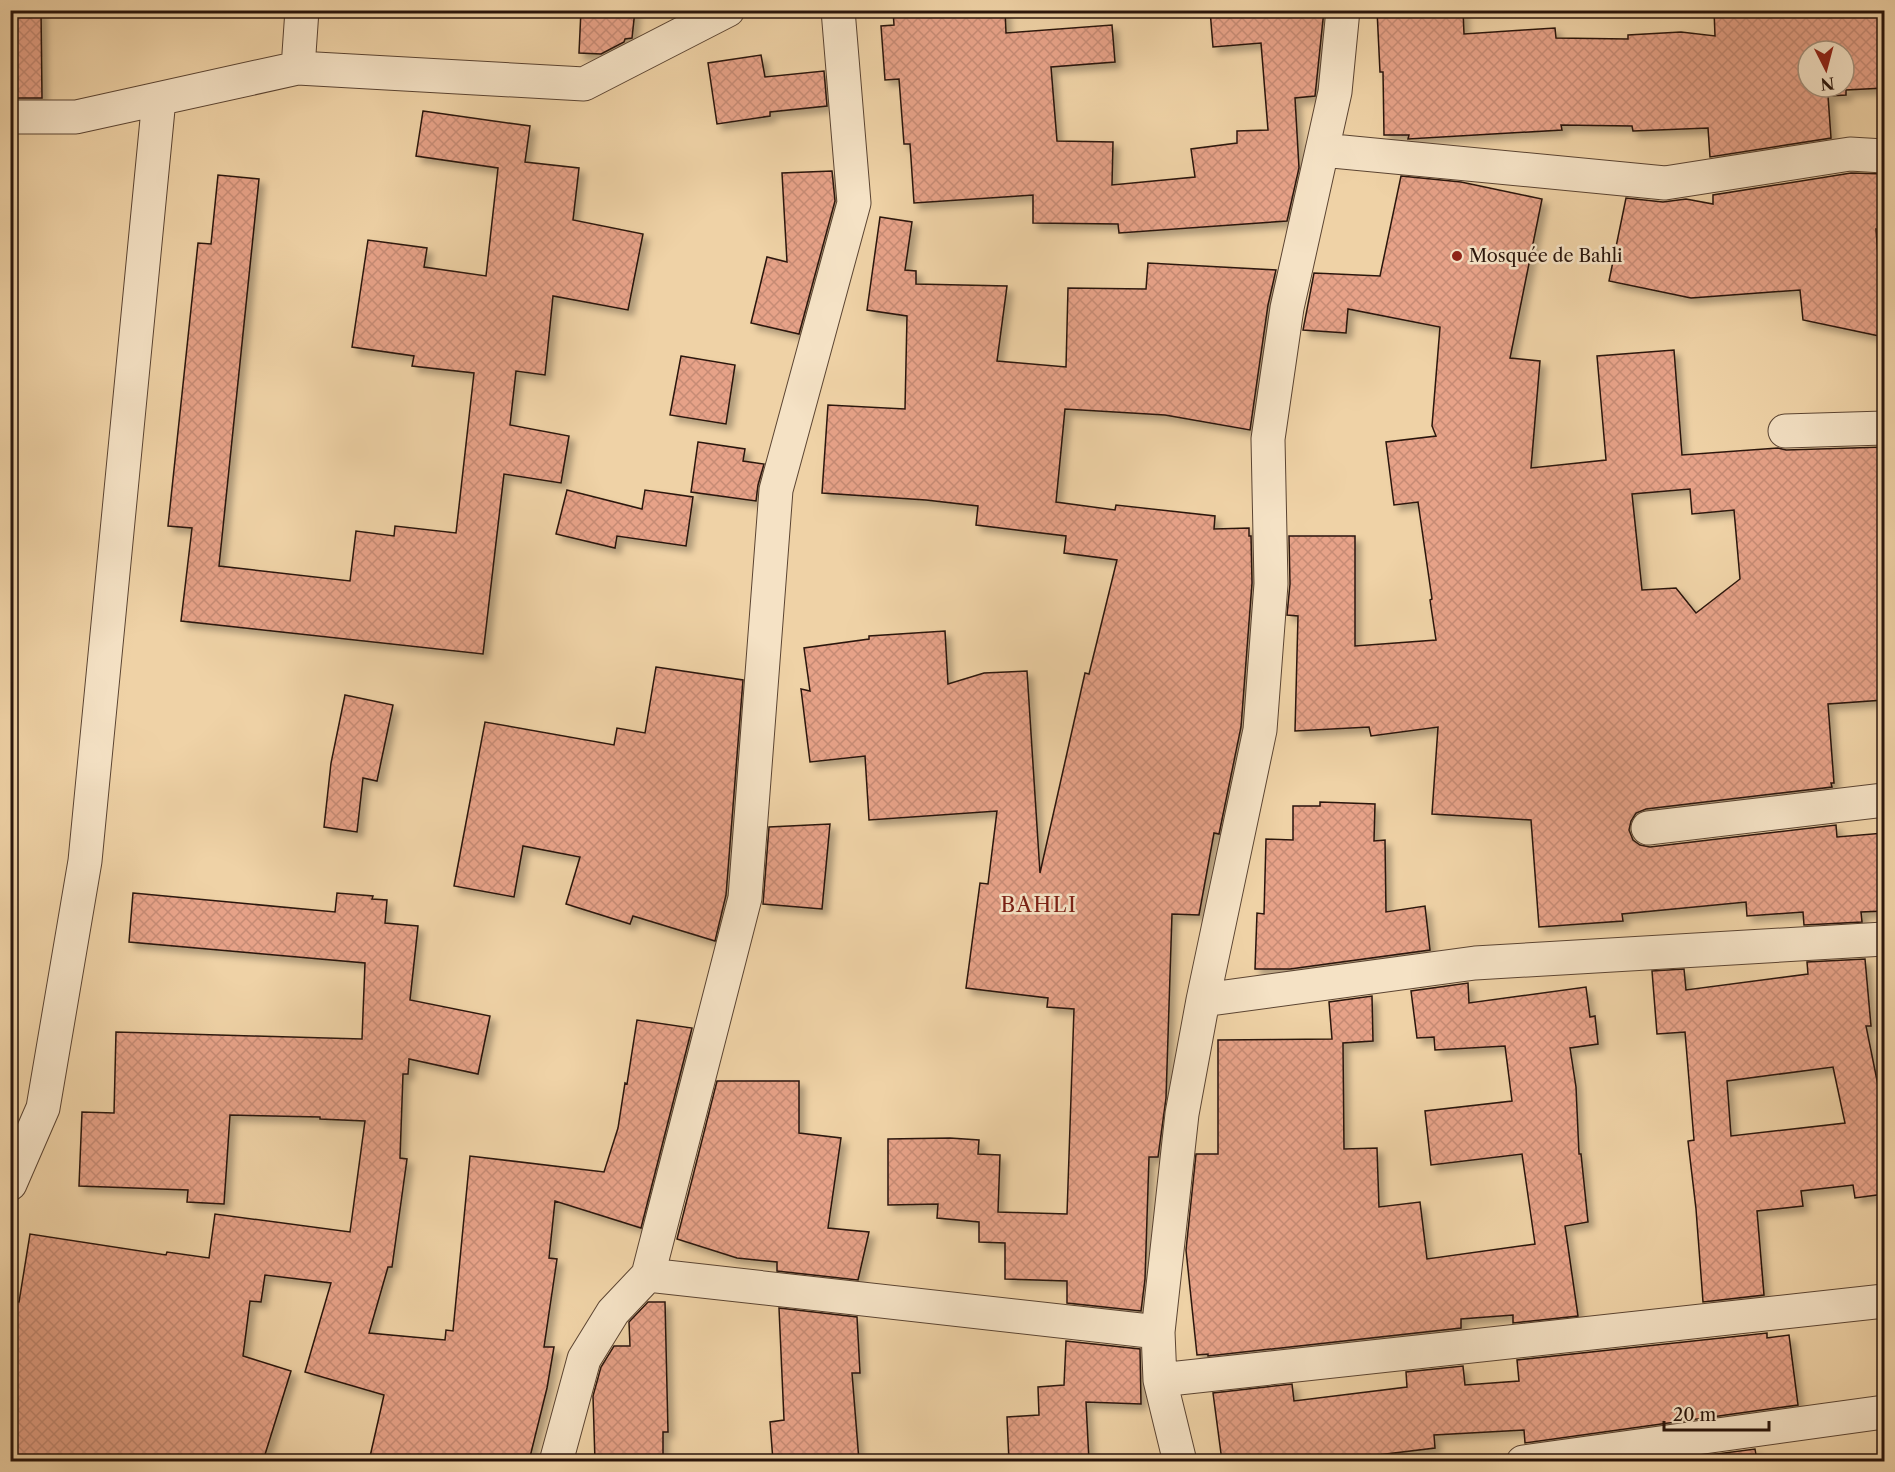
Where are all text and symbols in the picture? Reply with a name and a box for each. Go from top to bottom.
north arrow [1796,39,1856,99]
text: N [1820,73,1836,95]
place label: Mosquée de Bahli [1469,245,1623,267]
marker: Mosquée de Bahli [1450,249,1464,263]
district label: BAHLI [1001,892,1077,917]
scale bar [1664,1394,1769,1432]
text: 20 m [1673,1404,1717,1426]

